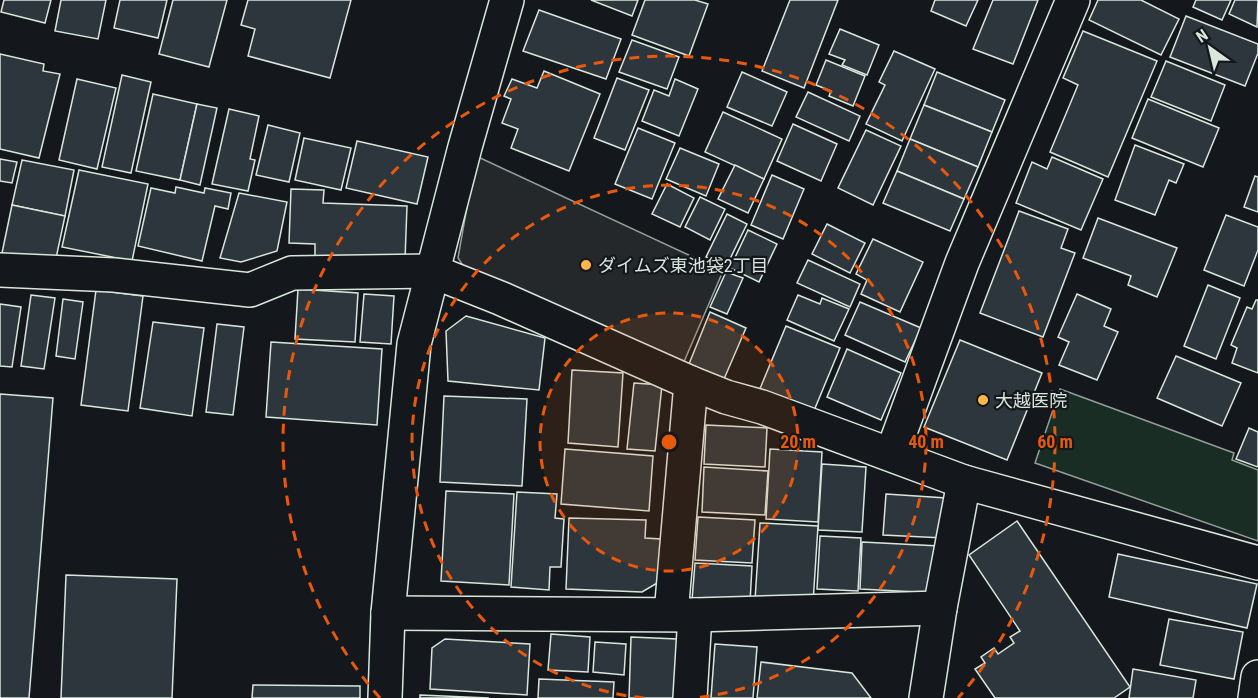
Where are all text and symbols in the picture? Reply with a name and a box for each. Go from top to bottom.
north arrow [1180,18,1240,78]
text: N [1193,25,1211,47]
place label: ダイムズ東池袋2丁目 [598,255,769,276]
marker: ダイムズ東池袋2丁目 [579,258,593,272]
place label: 大越医院 [995,390,1067,411]
marker: 大越医院 [976,393,990,407]
text: 20 m [780,431,816,452]
text: 40 m [908,431,944,452]
text: 60 m [1037,431,1073,452]
centre of rings [659,432,679,452]

